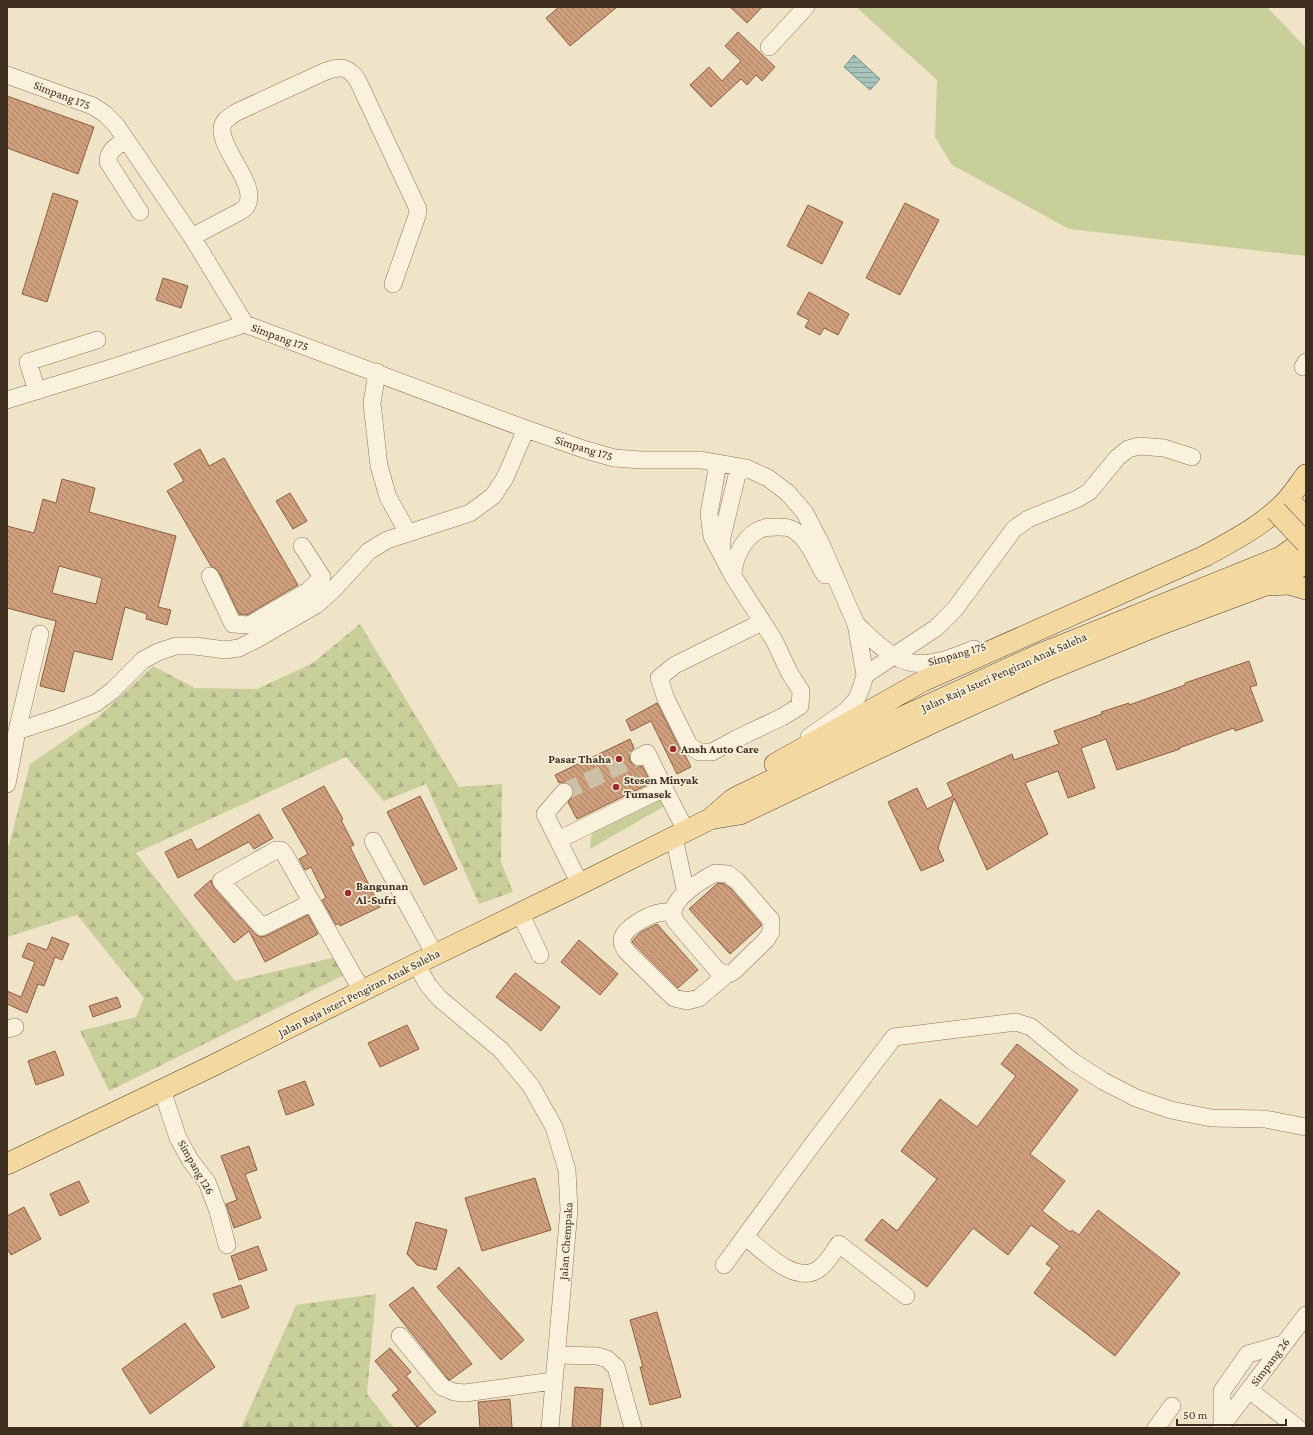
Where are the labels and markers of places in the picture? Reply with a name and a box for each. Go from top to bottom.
place label: Ansh Auto Care [680,742,759,756]
marker: Ansh Auto Care [668,744,678,754]
place label: Pasar Thaha [548,752,611,766]
marker: Pasar Thaha [614,754,624,764]
place label: Stesen Minyak Tumasek [624,773,699,801]
marker: Stesen Minyak Tumasek [611,782,621,792]
place label: Bangunan Al-Sufri [355,879,408,907]
marker: Bangunan Al-Sufri [343,888,353,898]

